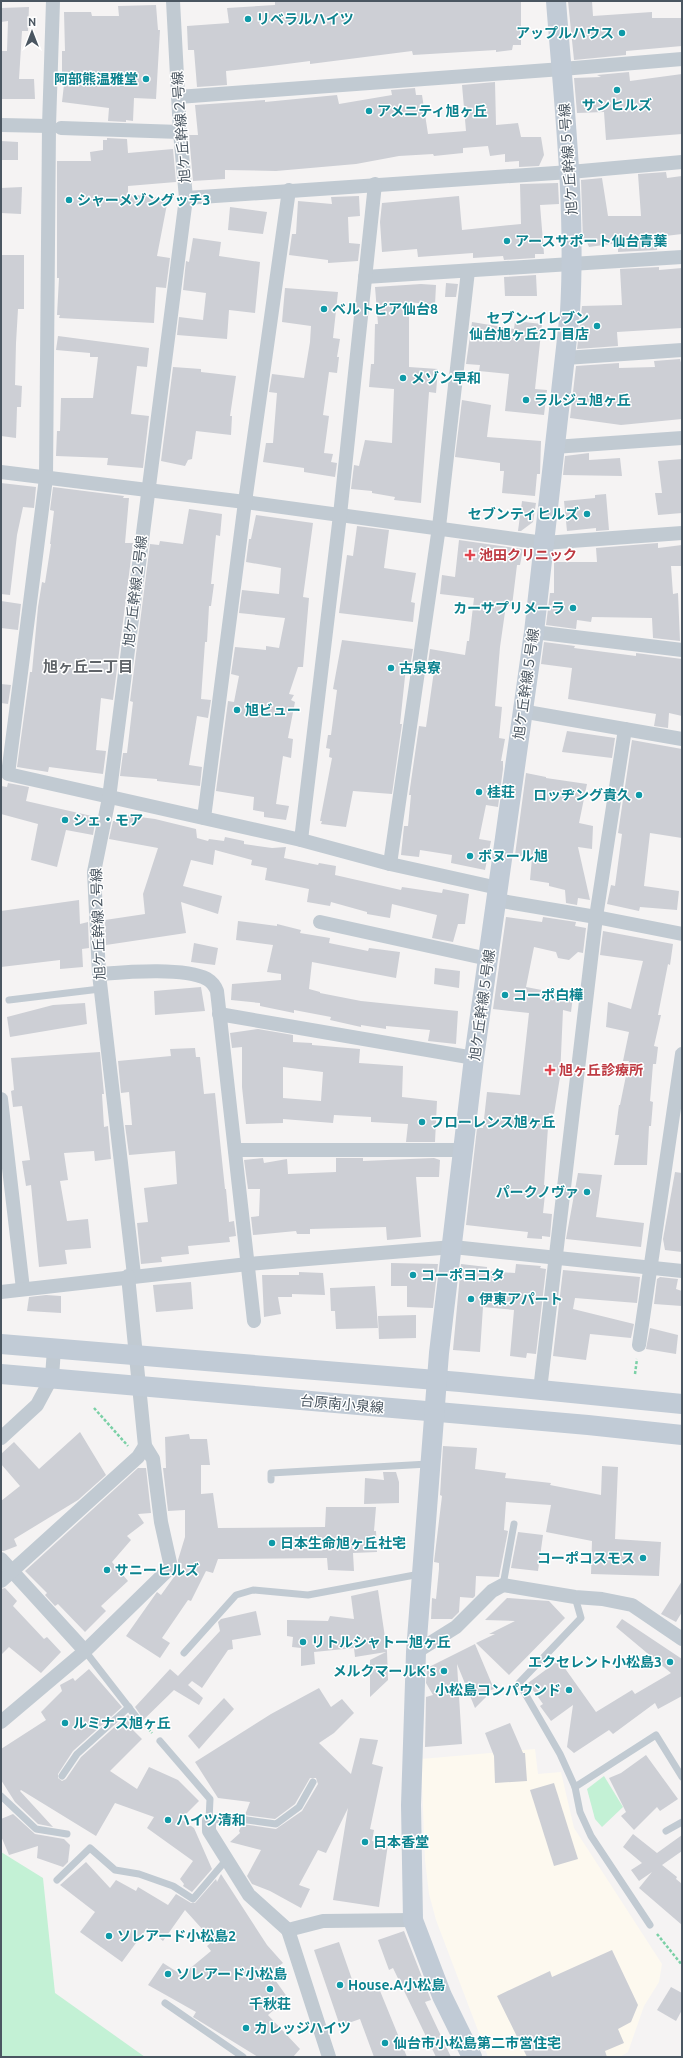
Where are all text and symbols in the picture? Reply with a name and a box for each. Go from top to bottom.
place label: リベラルハイツ [256,11,354,27]
north arrow [12,12,52,52]
marker: リベラルハイツ [243,14,253,24]
text: N [28,16,36,28]
place label: アップルハウス [516,25,614,41]
marker: アップルハウス [617,28,627,38]
place label: 阿部熊温雅堂 [54,71,138,87]
street label: 旭ケ丘幹線２号線 [169,71,193,183]
marker: 阿部熊温雅堂 [141,74,151,84]
marker: サンヒルズ [612,85,622,95]
place label: サンヒルズ [582,97,652,113]
place label: アメニティ旭ヶ丘 [377,103,487,119]
street label: 旭ケ丘幹線５号線 [556,103,580,215]
marker: アメニティ旭ヶ丘 [364,106,374,116]
place label: シャーメゾングッチ3 [77,192,210,208]
marker: シャーメゾングッチ3 [64,195,74,205]
place label: アースサポート仙台青葉 [515,233,667,249]
marker: アースサポート仙台青葉 [502,236,512,246]
place label: ベルトピア仙台8 [332,301,438,317]
marker: ベルトピア仙台8 [319,304,329,314]
place label: セブン-イレブン 仙台旭ヶ丘2丁目店 [469,310,589,342]
marker: セブン-イレブン 仙台旭ヶ丘2丁目店 [592,321,602,331]
place label: メゾン早和 [411,370,481,386]
marker: メゾン早和 [398,373,408,383]
place label: ラルジュ旭ヶ丘 [534,392,631,408]
marker: ラルジュ旭ヶ丘 [521,395,531,405]
place label: セブンティヒルズ [468,506,579,522]
marker: セブンティヒルズ [582,509,592,519]
street label: 旭ケ丘幹線２号線 [120,534,150,648]
place label: 池田クリニック [479,547,577,563]
marker: 池田クリニック [464,549,476,561]
place label: カーサプリメーラ [453,600,565,616]
marker: カーサプリメーラ [568,603,578,613]
street label: 旭ケ丘幹線５号線 [510,627,542,741]
district label: 旭ヶ丘二丁目 [43,658,133,675]
place label: 古泉寮 [399,660,441,676]
marker: 古泉寮 [386,663,396,673]
place label: 旭ビュー [245,702,301,718]
marker: 旭ビュー [232,705,242,715]
place label: 桂荘 [487,784,515,800]
marker: 桂荘 [474,787,484,797]
place label: ロッヂング貴久 [533,787,631,803]
marker: ロッヂング貴久 [634,790,644,800]
place label: シェ・モア [73,812,143,828]
marker: シェ・モア [60,815,70,825]
place label: ボヌール旭 [478,848,548,864]
marker: ボヌール旭 [465,851,475,861]
street label: 旭ケ丘幹線２号線 [88,868,108,980]
street label: 旭ケ丘幹線５号線 [466,948,498,1062]
place label: コーポ白樺 [513,987,583,1003]
marker: コーポ白樺 [500,990,510,1000]
place label: 旭ヶ丘診療所 [559,1062,643,1078]
marker: 旭ヶ丘診療所 [544,1064,556,1076]
place label: フローレンス旭ヶ丘 [430,1114,556,1130]
marker: フローレンス旭ヶ丘 [417,1117,427,1127]
place label: パークノヴァ [496,1184,579,1200]
marker: パークノヴァ [582,1187,592,1197]
place label: コーポヨコタ [421,1267,505,1283]
marker: コーポヨコタ [408,1270,418,1280]
place label: 伊東アパート [479,1291,563,1307]
marker: 伊東アパート [466,1294,476,1304]
street label: 台原南小泉線 [299,1392,385,1416]
place label: 日本生命旭ヶ丘社宅 [280,1535,406,1551]
marker: 日本生命旭ヶ丘社宅 [267,1538,277,1548]
place label: コーポコスモス [537,1550,635,1566]
marker: コーポコスモス [638,1553,648,1563]
place label: サニーヒルズ [115,1562,199,1578]
marker: サニーヒルズ [102,1565,112,1575]
place label: リトルシャトー旭ヶ丘 [311,1634,451,1650]
marker: リトルシャトー旭ヶ丘 [298,1637,308,1647]
place label: エクセレント小松島3 [528,1654,662,1670]
marker: エクセレント小松島3 [665,1657,675,1667]
place label: メルクマールK's [333,1663,436,1679]
marker: メルクマールK's [439,1666,449,1676]
place label: 小松島コンパウンド [435,1682,561,1698]
marker: 小松島コンパウンド [564,1685,574,1695]
place label: ルミナス旭ヶ丘 [73,1715,171,1731]
marker: ルミナス旭ヶ丘 [60,1718,70,1728]
place label: ハイツ清和 [176,1812,246,1828]
marker: ハイツ清和 [163,1815,173,1825]
place label: 日本香堂 [373,1834,429,1850]
marker: 日本香堂 [360,1837,370,1847]
place label: ソレアード小松島2 [117,1928,236,1944]
marker: ソレアード小松島2 [104,1931,114,1941]
place label: ソレアード小松島 [176,1966,287,1982]
marker: ソレアード小松島 [163,1969,173,1979]
place label: House.A小松島 [348,1977,445,1993]
marker: House.A小松島 [335,1980,345,1990]
marker: 千秋荘 [265,1984,275,1994]
place label: 千秋荘 [249,1996,291,2012]
place label: カレッジハイツ [254,2020,351,2036]
marker: カレッジハイツ [241,2023,251,2033]
place label: 仙台市小松島第二市営住宅 [393,2035,561,2051]
marker: 仙台市小松島第二市営住宅 [380,2038,390,2048]

